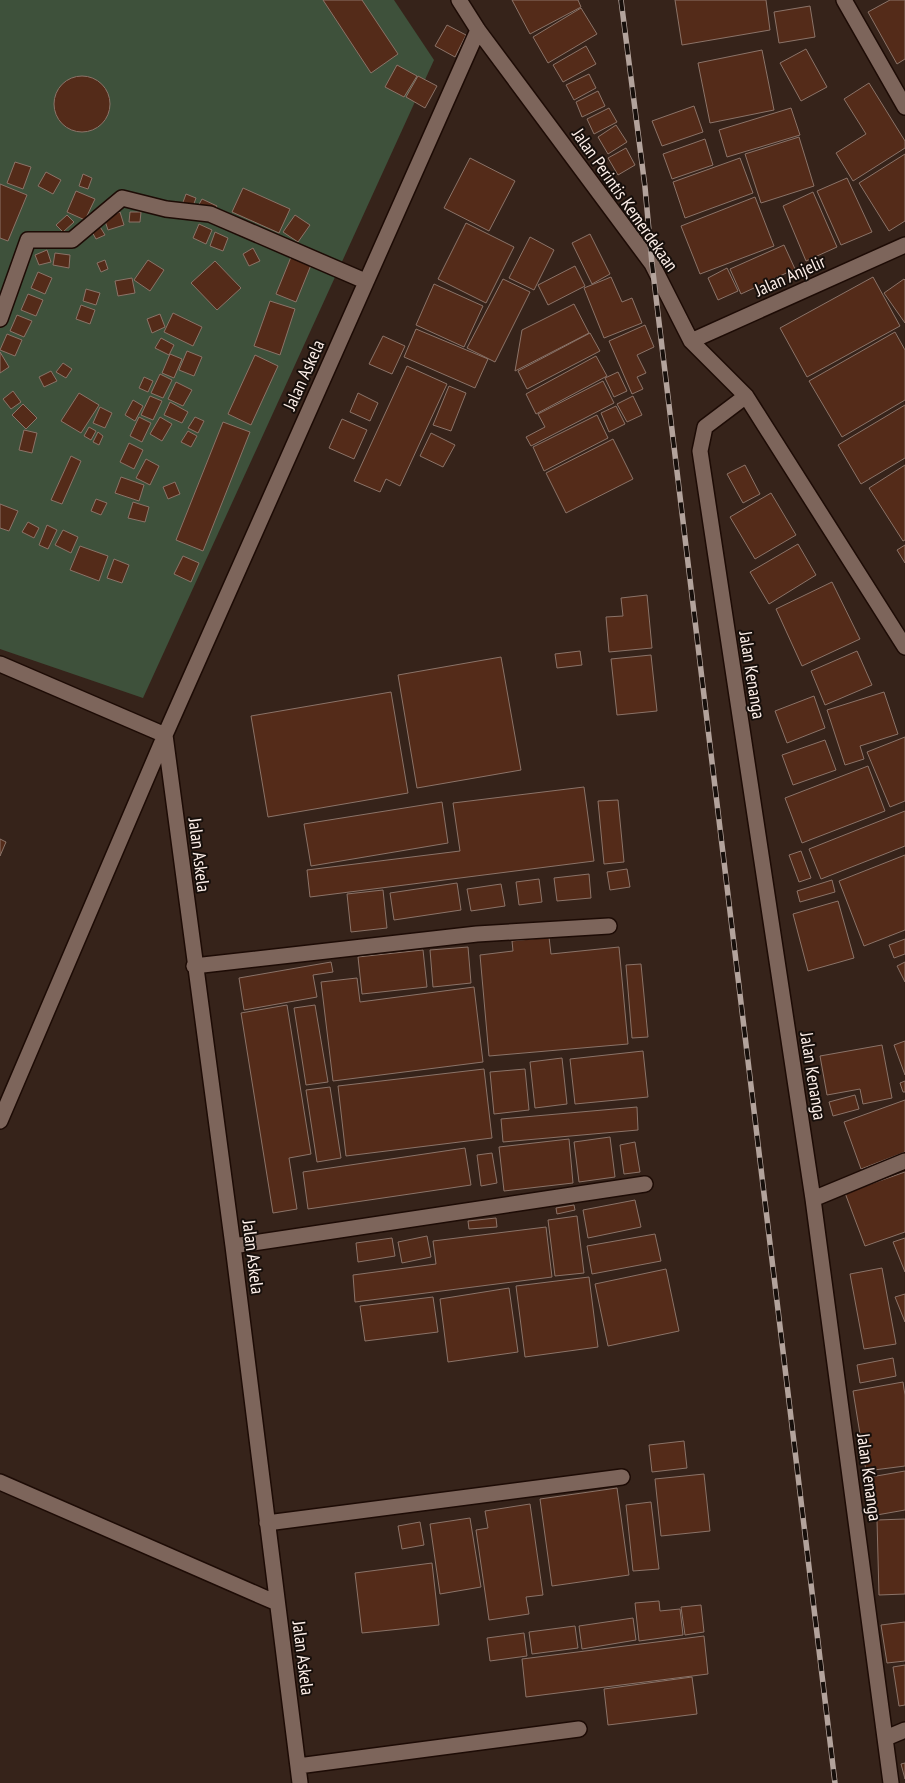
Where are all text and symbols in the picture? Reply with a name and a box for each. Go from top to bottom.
street label: Jalan Perintis Kemerdekaan [567,123,683,276]
street label: Jalan Anjelir [750,250,829,302]
street label: Jalan Askela [277,336,329,414]
street label: Jalan Kenanga [734,629,771,720]
street label: Jalan Askela [183,816,215,893]
street label: Jalan Kenanga [795,1030,832,1121]
street label: Jalan Askela [237,1218,269,1295]
street label: Jalan Kenanga [852,1431,887,1522]
street label: Jalan Askela [287,1619,319,1696]

